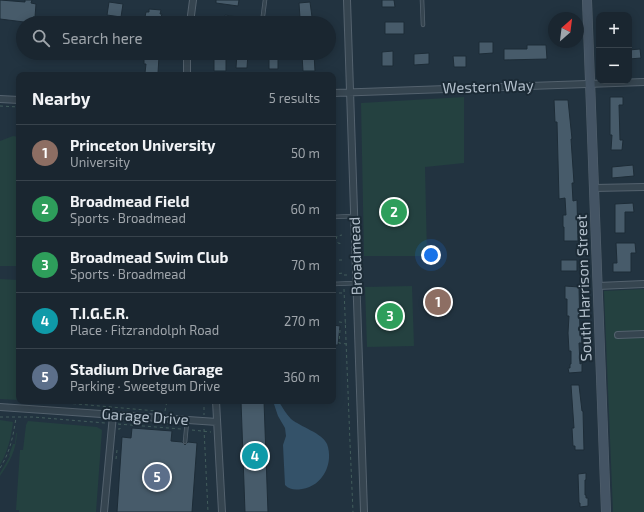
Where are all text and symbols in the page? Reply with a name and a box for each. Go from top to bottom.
north arrow [548,12,584,48]
map controls [596,12,632,84]
button: + [596,12,632,48]
search box [16,16,336,60]
icon: search [30,27,52,49]
text: Search here [62,29,143,47]
button: − [596,48,632,84]
street label: Western Way [442,75,534,97]
text: Nearby [32,88,90,108]
text: 5 results [269,90,320,106]
text: Princeton University [70,136,216,154]
text: 1 [42,145,48,161]
text: 50 m [291,145,320,161]
text: University [70,154,130,170]
text: Broadmead Field [70,192,189,210]
pin: 2 [381,197,407,227]
text: 2 [41,201,49,217]
text: 60 m [290,201,320,217]
text: Sports · Broadmead [70,210,186,226]
street label: South Harrison Street [571,214,595,362]
street label: Broadmead [345,216,365,296]
your location [421,245,441,265]
text: Broadmead Swim Club [70,248,228,266]
text: 3 [41,257,49,273]
text: 70 m [291,257,320,273]
text: Sports · Broadmead [70,266,186,282]
pin: 1 [425,287,451,317]
pin: 3 [377,301,403,331]
text: T.I.G.E.R. [70,304,129,322]
text: 4 [41,313,49,329]
text: 270 m [284,313,320,329]
text: Place · Fitzrandolph Road [70,322,219,338]
text: Stadium Drive Garage [70,360,223,378]
text: 5 [41,369,49,385]
text: 360 m [283,369,320,385]
text: Parking · Sweetgum Drive [70,378,220,394]
street label: Garage Drive [101,404,189,428]
pin: 4 [242,441,268,471]
pin: 5 [144,462,170,492]

